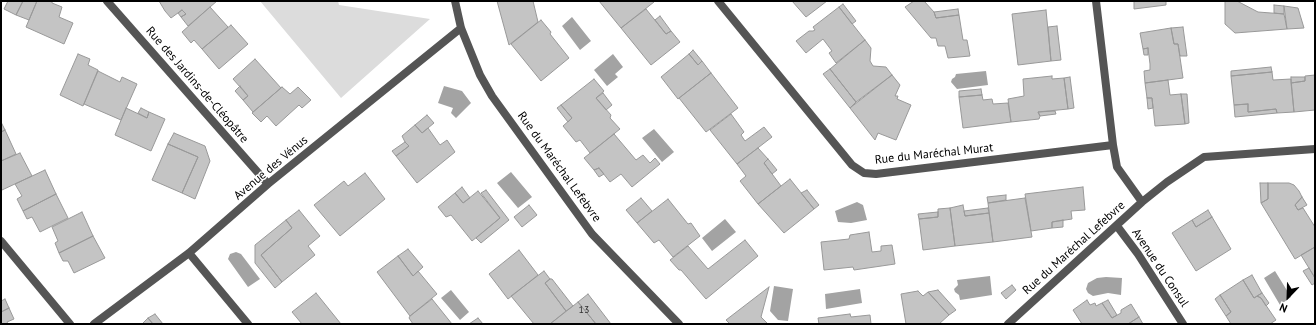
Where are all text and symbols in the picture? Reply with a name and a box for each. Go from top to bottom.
street label: Rue des Jardins-de-Cléopâtre [143,24,251,146]
street label: Rue du Maréchal Lefebvre [514,109,604,225]
street label: Avenue des Vénus [231,133,311,203]
street label: Rue du Maréchal Murat [874,141,994,167]
street label: Rue du Maréchal Lefebvre [1020,198,1128,298]
street label: Avenue du Consul [1129,226,1191,310]
north arrow [1268,277,1308,317]
text: N [1277,300,1289,316]
house number: 13 [579,304,589,316]

